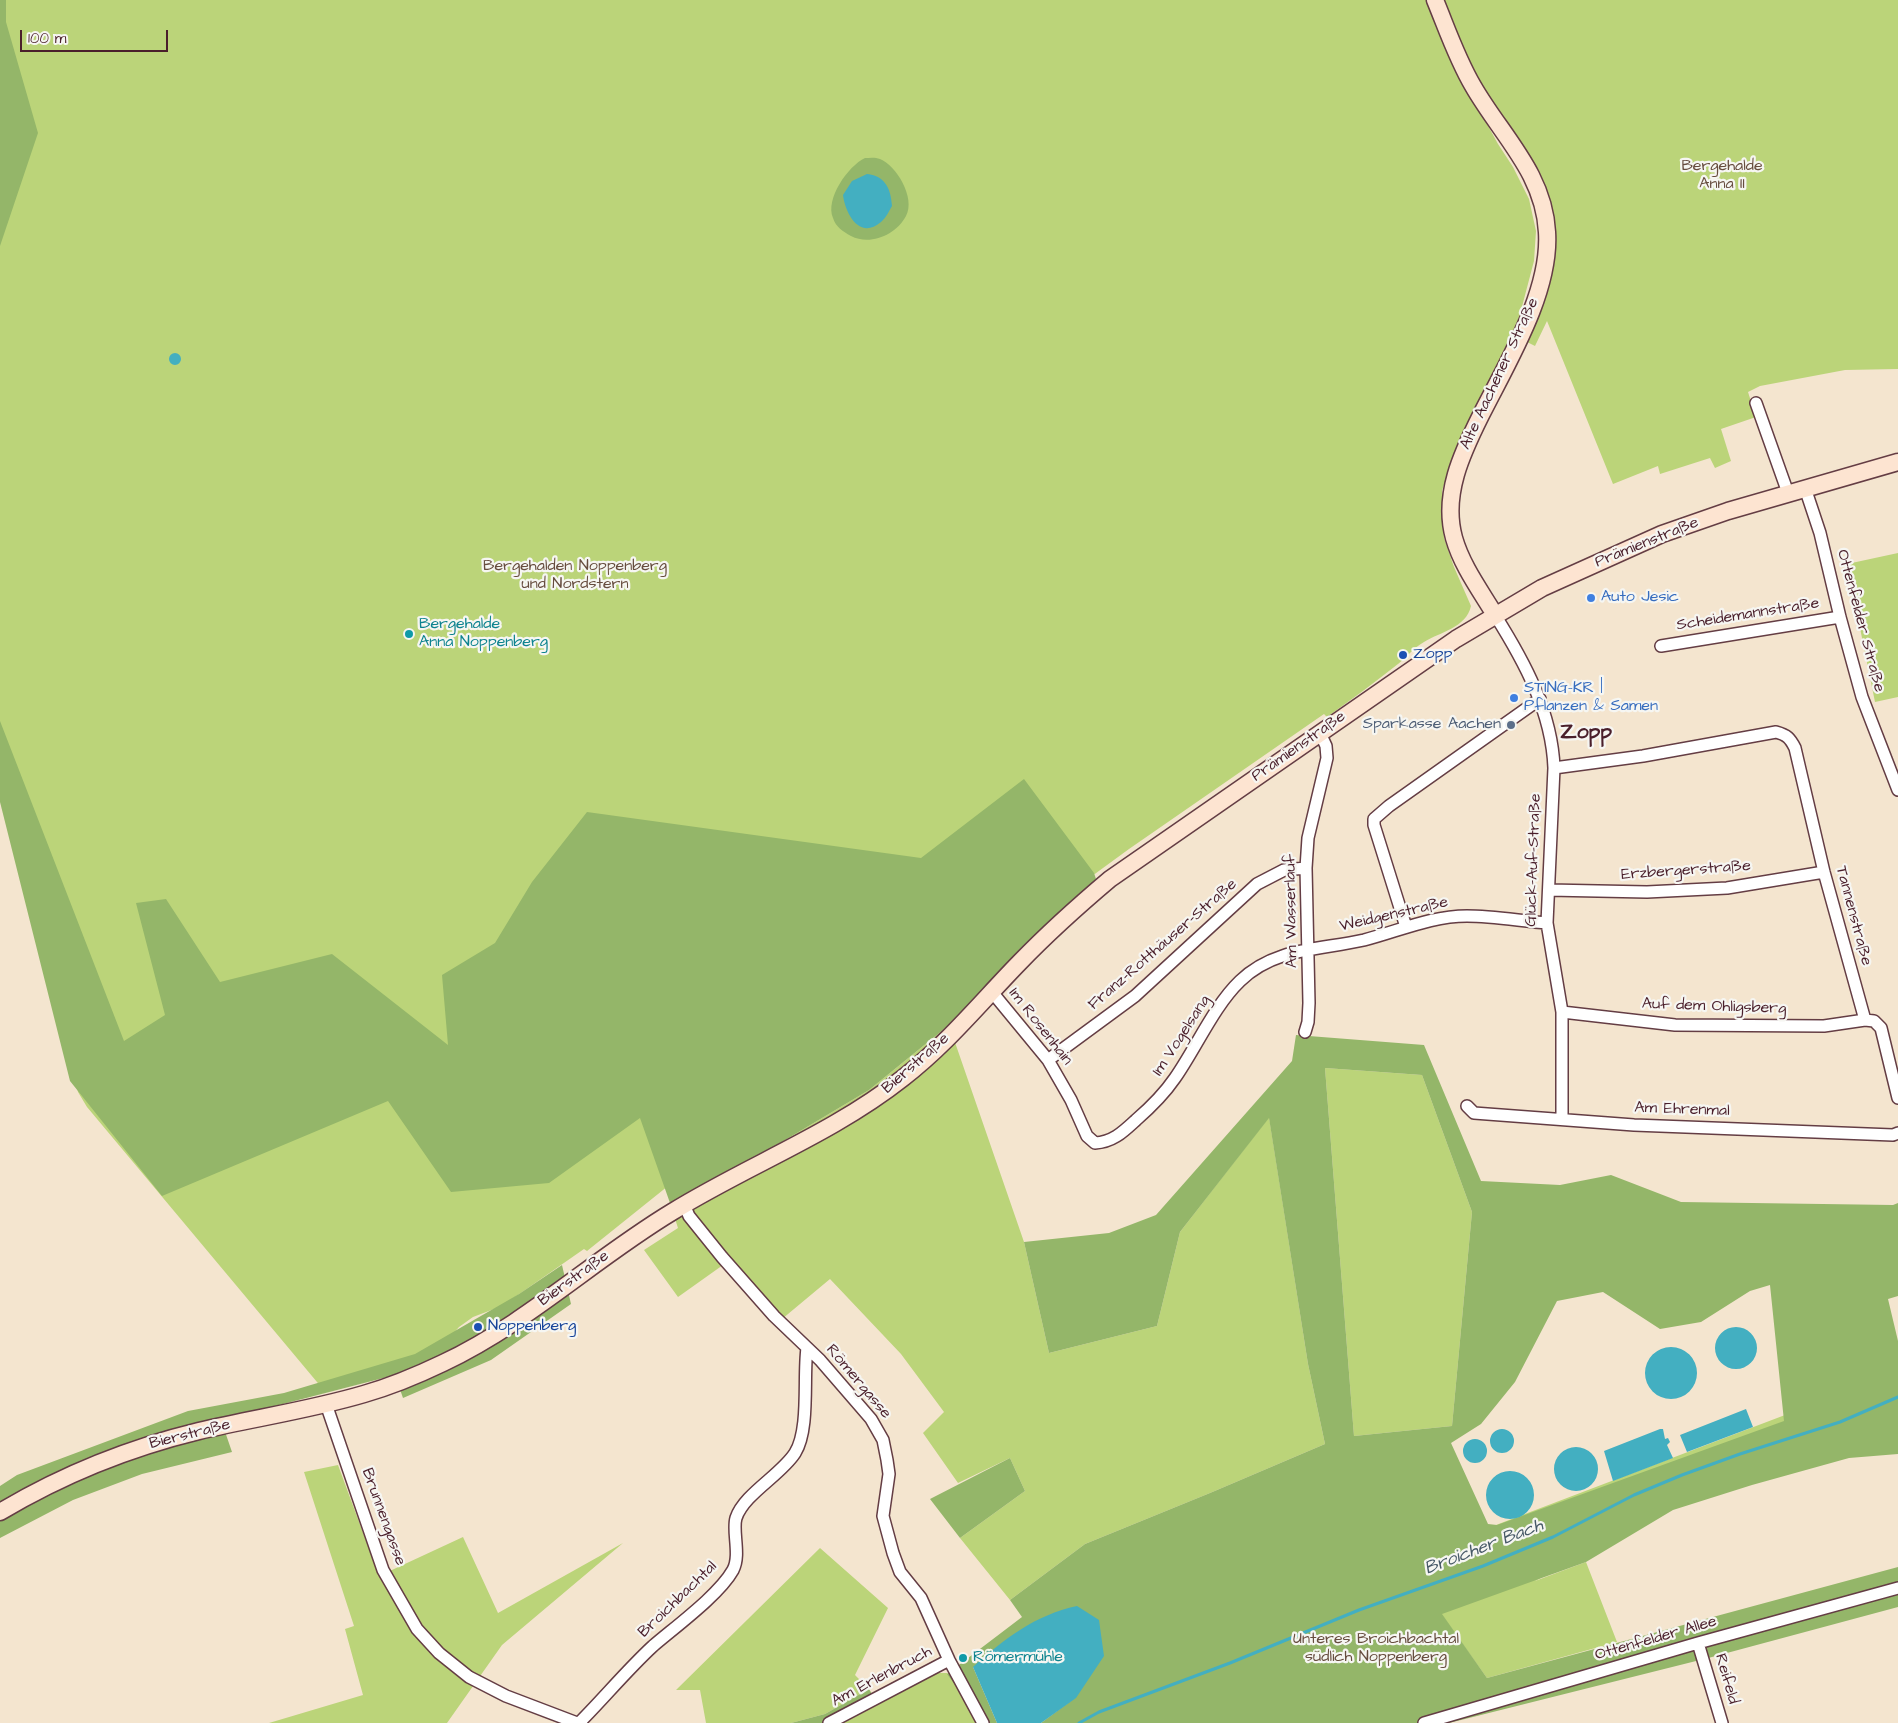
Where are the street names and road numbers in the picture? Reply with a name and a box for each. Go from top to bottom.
street label: Alte Aachener Straße [1456,295,1544,453]
street label: Prämienstraße [1592,513,1702,573]
street label: Ottenfelder Straße [1832,548,1888,694]
street label: Scheidemannstraße [1675,594,1821,636]
street label: Prämienstraße [1248,708,1350,786]
street label: Glück-Auf-Straße [1522,793,1546,927]
street label: Am Wasserlauf [1281,854,1303,968]
street label: Erzbergerstraße [1621,857,1751,885]
street label: Tannenstraße [1830,864,1876,968]
street label: Franz-Rotthäuser-Straße [1085,875,1241,1015]
street label: Weidgenstraße [1338,893,1450,937]
street label: Im Rosenhain [1004,985,1076,1069]
street label: Im Vogelsang [1149,992,1215,1080]
street label: Auf dem Ohligsberg [1641,995,1787,1019]
street label: Bierstraße [878,1030,954,1098]
street label: Am Ehrenmal [1634,1099,1730,1121]
street label: Bierstraße [535,1247,613,1311]
street label: Römergasse [821,1341,895,1423]
street label: Bierstraße [148,1416,232,1454]
street label: Brunnengasse [357,1466,409,1568]
street label: Broichbachtal [635,1558,721,1642]
street label: Ottenfelder Allee [1593,1612,1719,1666]
street label: Am Erlenbruch [829,1643,935,1711]
street label: Reifeld [1710,1652,1742,1706]

